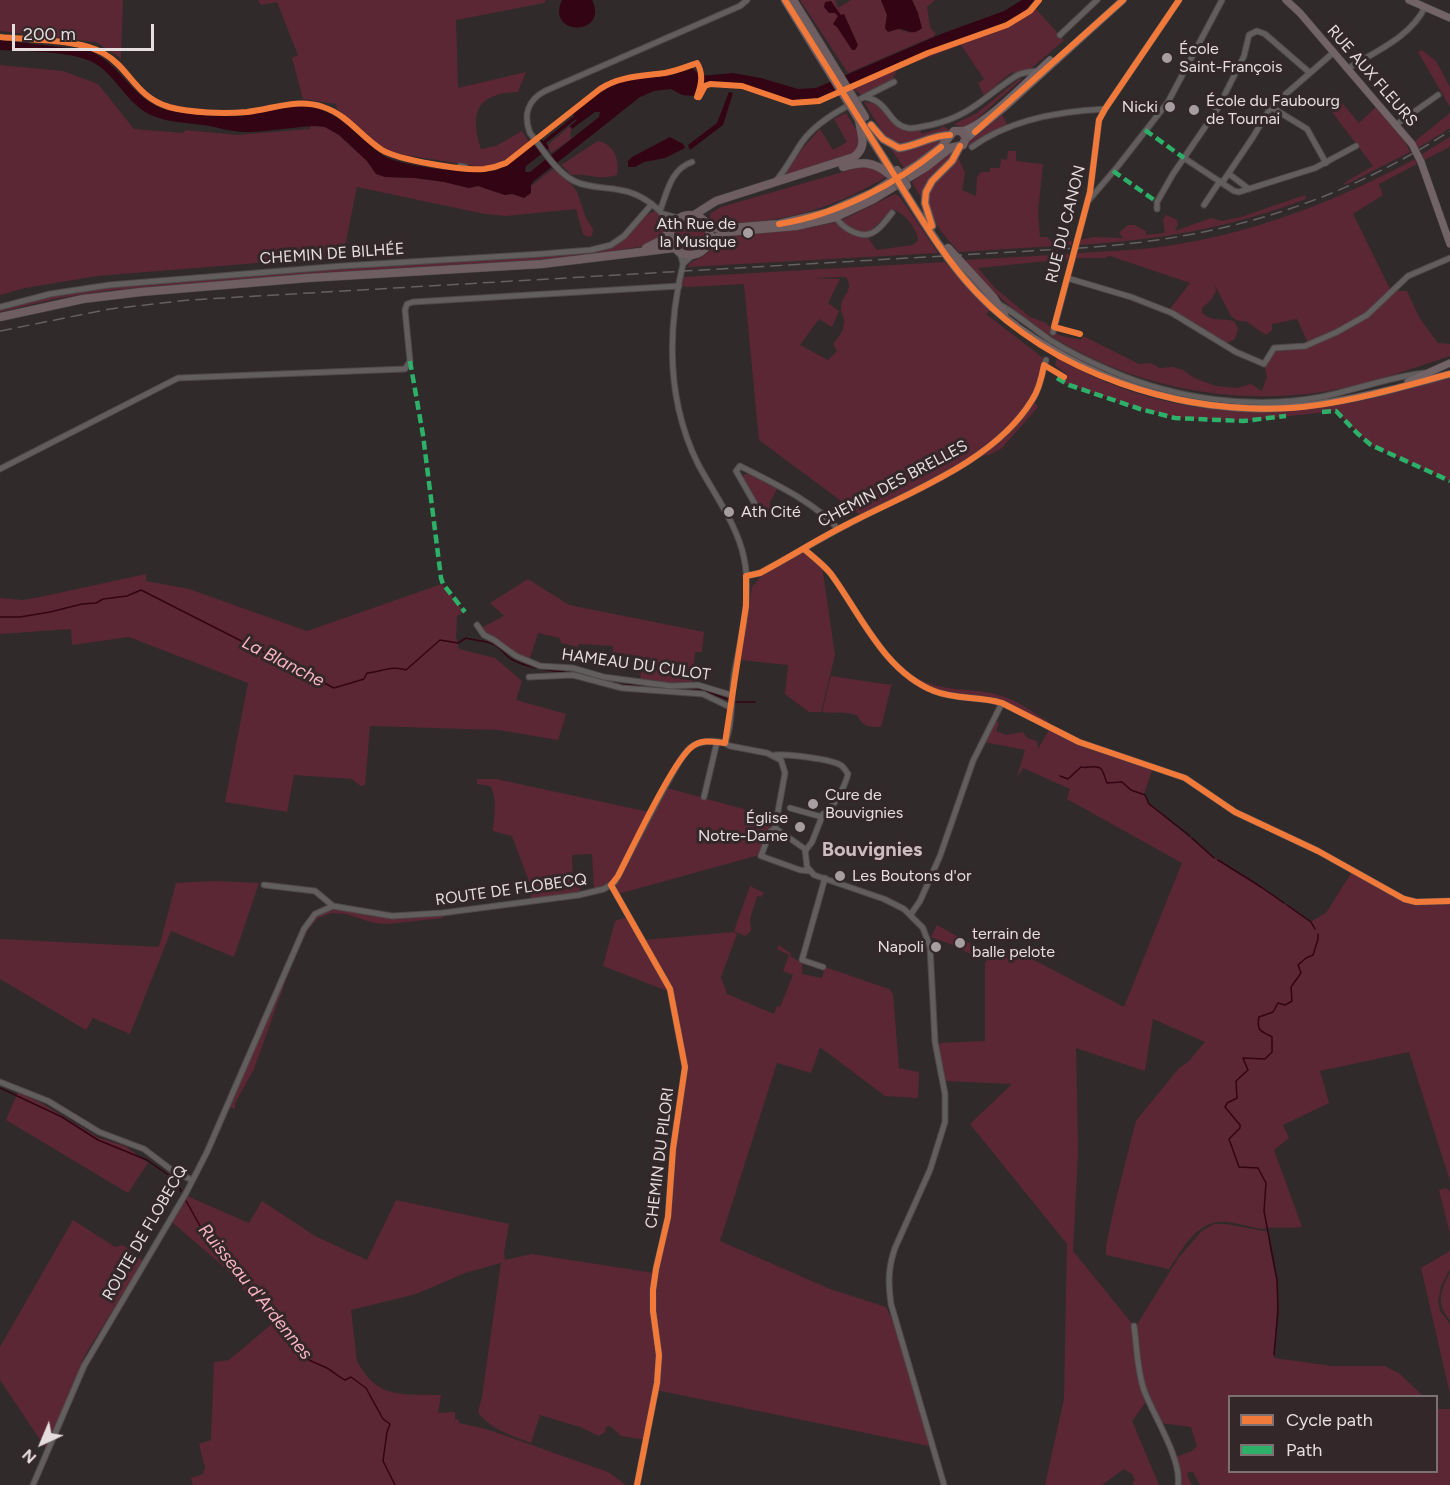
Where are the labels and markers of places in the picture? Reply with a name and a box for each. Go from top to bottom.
place label: École Saint-François [1179,39,1282,77]
marker: École Saint-François [1160,51,1174,65]
place label: École du Faubourg de Tournai [1206,91,1340,129]
place label: Nicki [1122,97,1158,117]
marker: Nicki [1163,100,1177,114]
marker: École du Faubourg de Tournai [1187,103,1201,117]
place label: Ath Rue de la Musique [656,214,736,252]
marker: Ath Rue de la Musique [741,226,755,240]
place label: Ath Cité [741,502,801,522]
marker: Ath Cité [722,505,736,519]
place label: Cure de Bouvignies [825,785,903,823]
marker: Cure de Bouvignies [806,797,820,811]
place label: Église Notre-Dame [698,808,788,846]
marker: Église Notre-Dame [793,820,807,834]
place label: Les Boutons d'or [852,866,971,886]
marker: Les Boutons d'or [833,869,847,883]
place label: terrain de balle pelote [972,924,1055,962]
marker: terrain de balle pelote [953,936,967,950]
place label: Napoli [877,937,924,957]
marker: Napoli [929,940,943,954]

